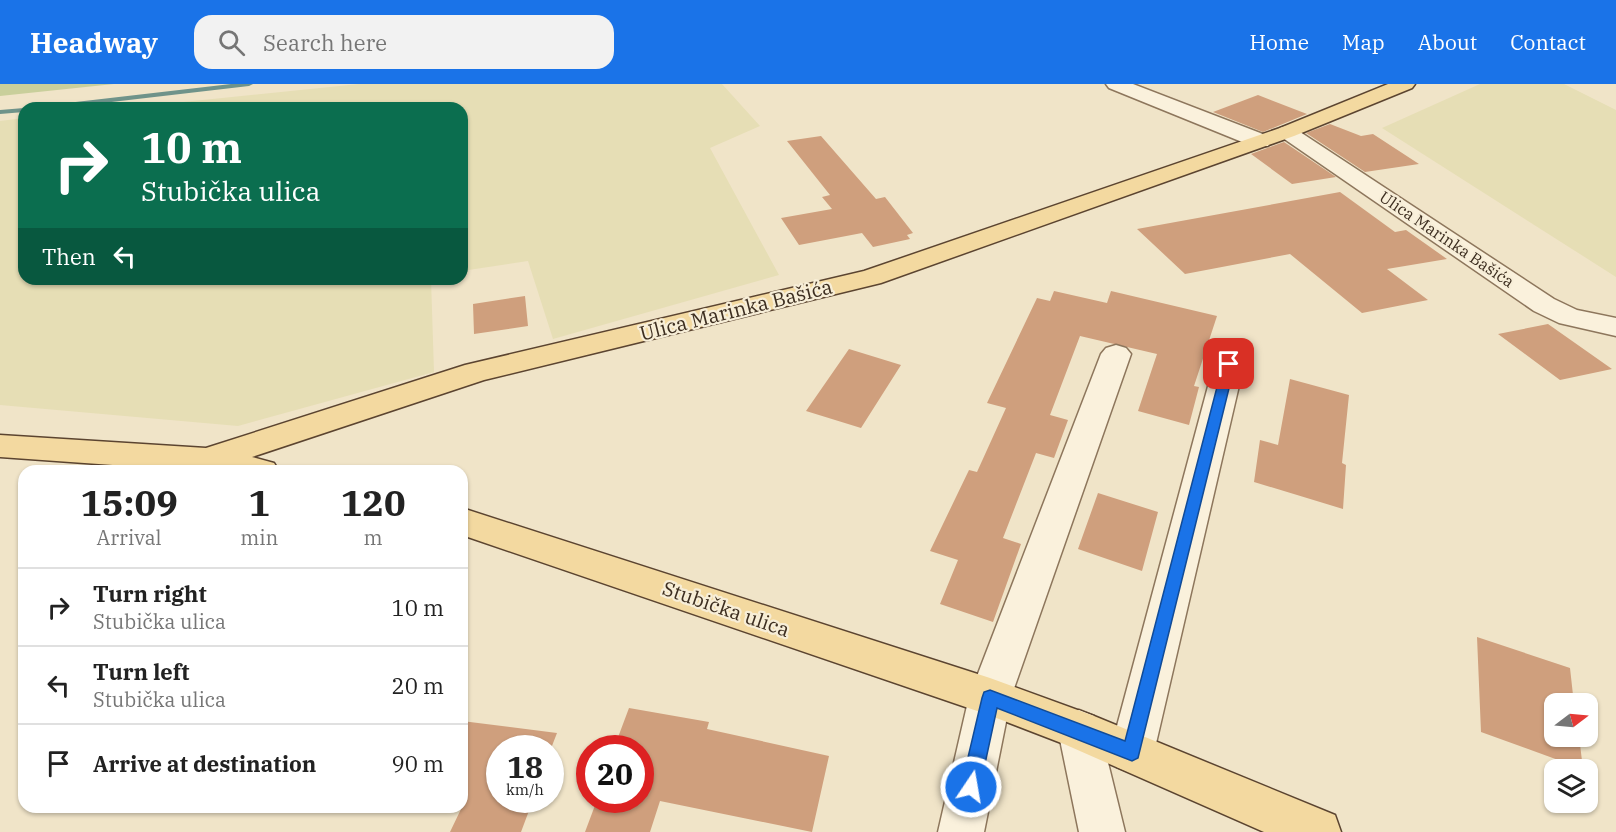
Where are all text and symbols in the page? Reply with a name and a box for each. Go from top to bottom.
search box [194,15,614,69]
text: Headway [30,24,158,61]
icon: search [215,26,248,59]
text: Search here [263,28,387,57]
text: Home [1249,28,1309,56]
text: Map [1342,28,1385,56]
text: About [1418,28,1477,56]
text: Contact [1510,28,1586,56]
text: 10 m [141,120,242,175]
icon: right [42,126,120,204]
text: Stubička ulica [141,173,320,208]
street label: Ulica Marinka Bašića [1376,186,1518,292]
icon: left [108,240,141,273]
text: Then [42,242,96,271]
street label: Ulica Marinka Bašića [637,272,835,347]
pin [1203,338,1254,389]
icon: arrive [1212,347,1245,380]
text: 15:09 [80,479,178,526]
text: 1 [248,479,270,526]
text: 120 [341,479,406,526]
text: Arrival [97,524,162,551]
text: min [240,524,278,551]
text: m [364,524,383,551]
street label: Stubička ulica [659,574,793,643]
text: Turn right [93,579,207,608]
icon: right [42,591,75,624]
text: 10 m [392,593,444,622]
text: Stubička ulica [93,608,226,635]
text: Turn left [93,657,189,686]
icon: left [42,669,75,702]
text: 20 m [392,671,444,700]
text: Stubička ulica [93,686,226,713]
north arrow [1544,693,1598,747]
map controls [1544,693,1598,813]
speed limit sign: 20 [576,735,654,813]
icon: arrive [42,747,75,780]
text: 18 [507,747,543,786]
text: Arrive at destination [93,749,316,778]
text: 90 m [392,749,444,778]
position arrow [939,755,1003,819]
button: layers [1544,759,1598,813]
text: km/h [506,780,544,799]

